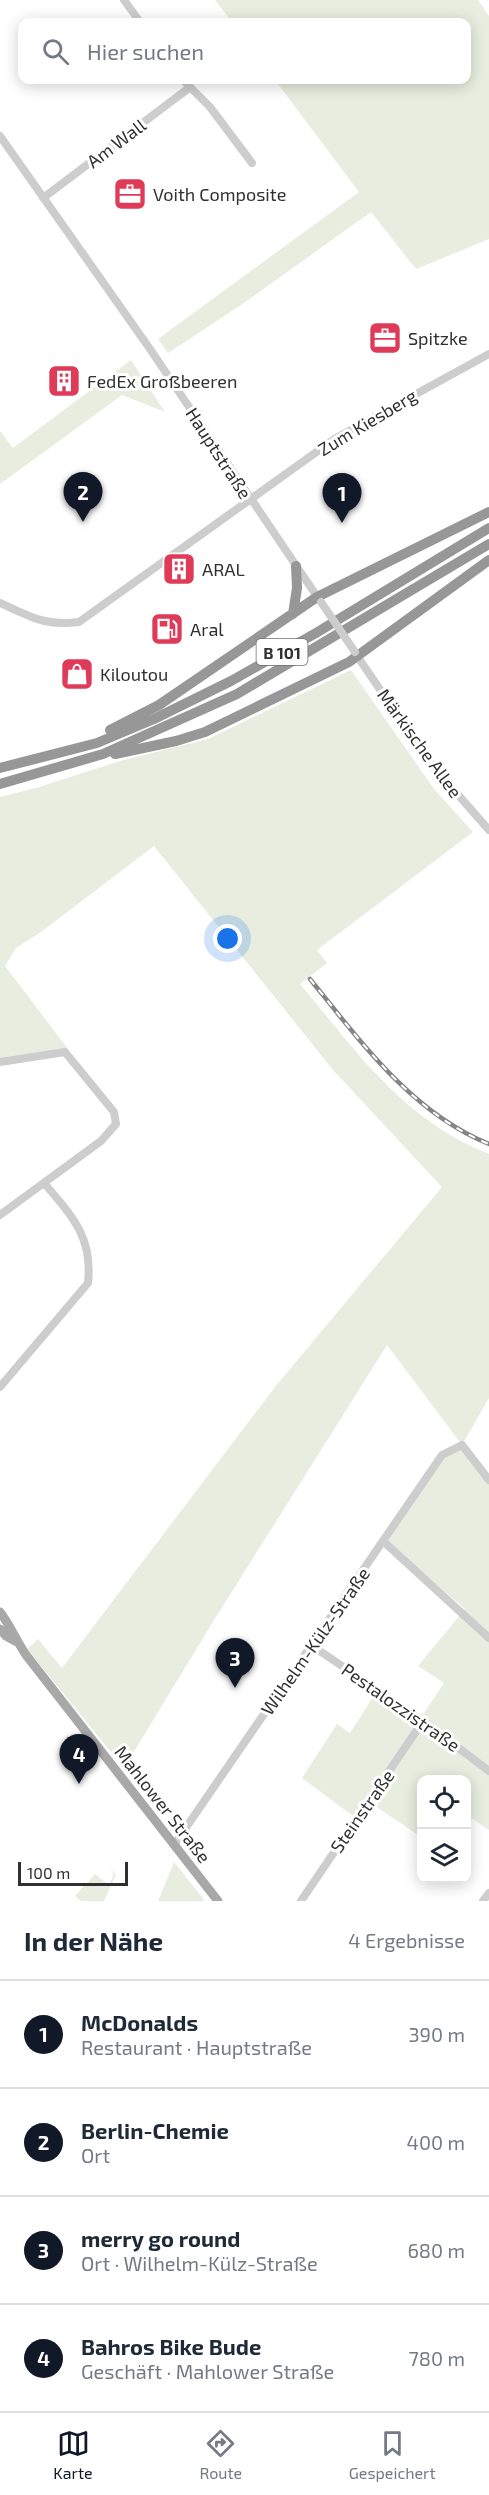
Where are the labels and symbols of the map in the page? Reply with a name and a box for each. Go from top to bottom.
street label: Am Wall [82,113,150,172]
office icon: Voith Composite [112,176,148,212]
place label: Voith Composite [153,183,286,205]
office icon: Spitzke [367,320,403,356]
place label: Spitzke [408,327,468,349]
building icon: FedEx Großbeeren [46,363,82,399]
place label: FedEx Großbeeren [87,370,237,392]
street label: Zum Kiesberg [314,384,420,460]
street label: Hauptstraße [181,403,257,503]
pin: 2 [64,472,103,522]
pin: 1 [322,474,362,523]
building icon: ARAL [161,551,197,587]
place label: ARAL [202,558,245,580]
fuel station icon: Aral [149,611,185,647]
place label: Aral [190,618,224,640]
road number: B 101 [256,639,308,665]
shop icon: Kiloutou [59,656,95,692]
place label: Kiloutou [100,663,168,685]
street label: Märkische Allee [373,684,467,802]
your location [213,924,242,953]
street label: Wilhelm-Külz-Straße [256,1563,374,1719]
pin: 3 [216,1638,254,1688]
street label: Pestalozzistraße [338,1658,464,1756]
pin: 4 [60,1734,98,1784]
street label: Mahlower Straße [110,1741,216,1867]
street label: Steinstraße [325,1765,399,1857]
scale bar [18,1859,128,1886]

